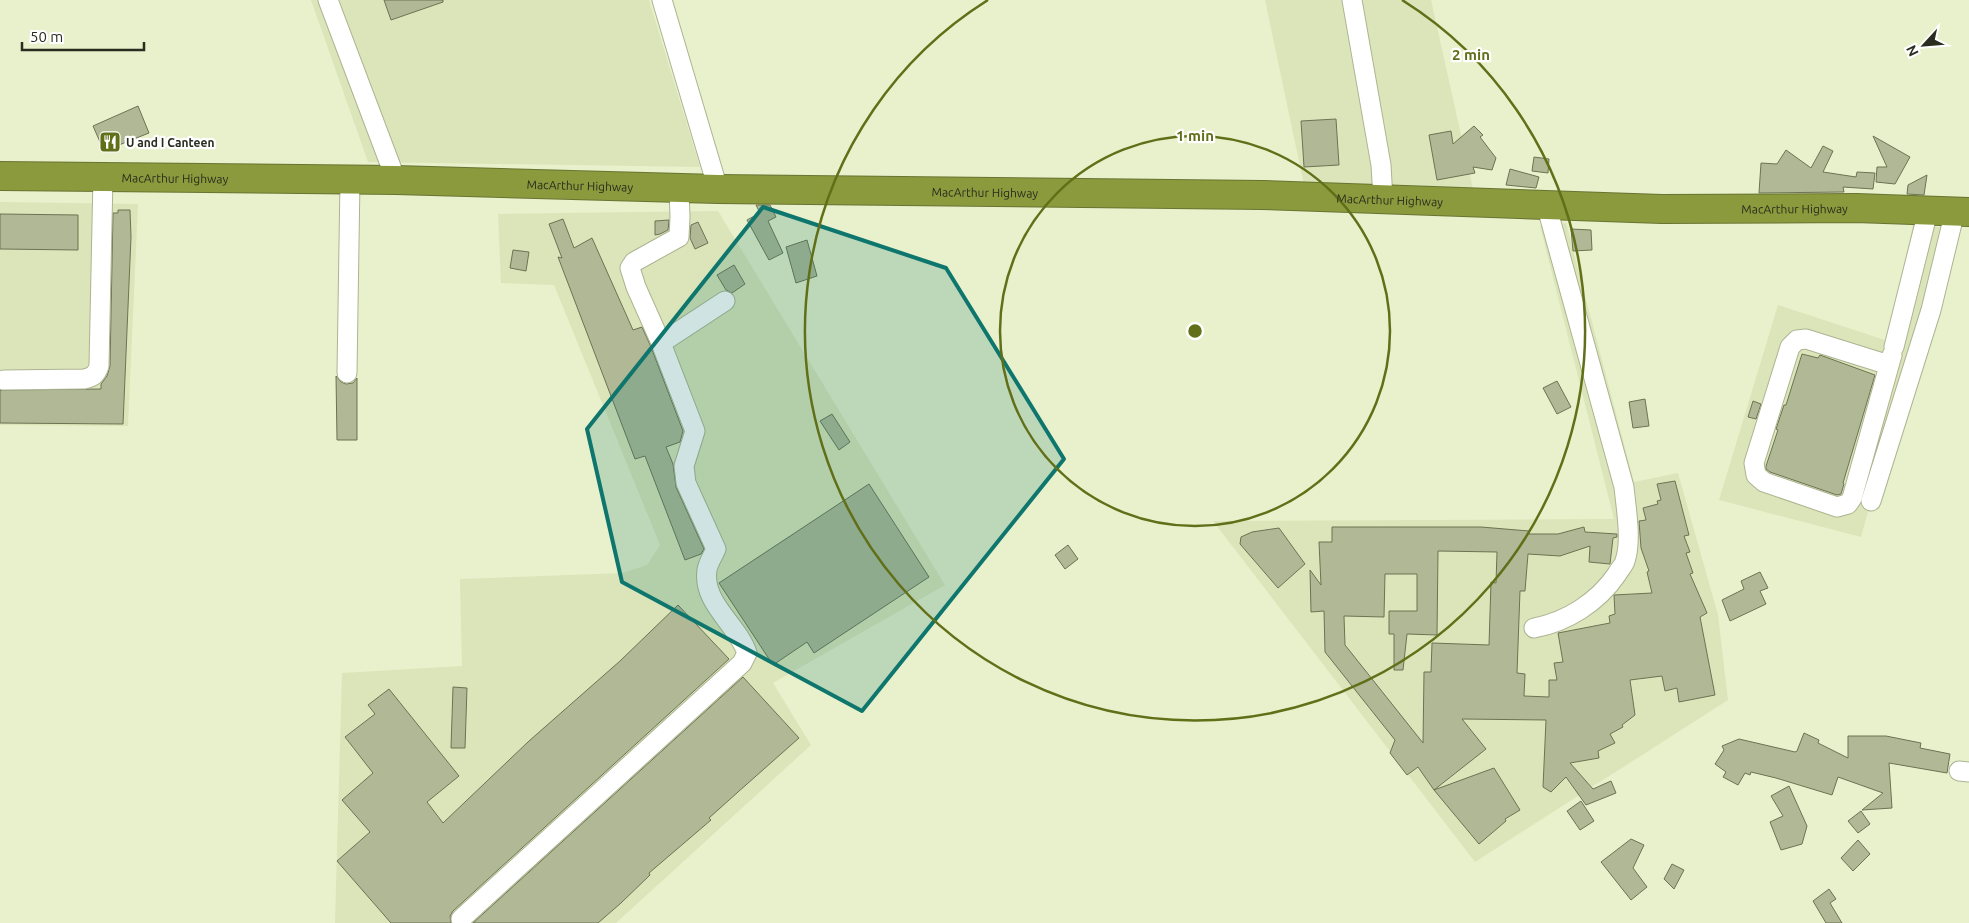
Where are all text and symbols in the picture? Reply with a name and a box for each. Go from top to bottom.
scale bar [22,20,145,52]
north arrow [1899,20,1949,70]
text: 50 m [30,28,63,45]
text: N [1903,42,1922,59]
text: 2 min [1452,46,1490,63]
text: 1 min [1176,127,1214,144]
restaurant icon: U and I Canteen [98,130,122,154]
place label: U and I Canteen [126,136,214,149]
street label: MacArthur Highway [122,171,229,185]
street label: MacArthur Highway [526,177,634,193]
street label: MacArthur Highway [931,185,1038,199]
street label: MacArthur Highway [1336,191,1443,208]
street label: MacArthur Highway [1741,202,1848,215]
centre of rings [1186,322,1204,340]

